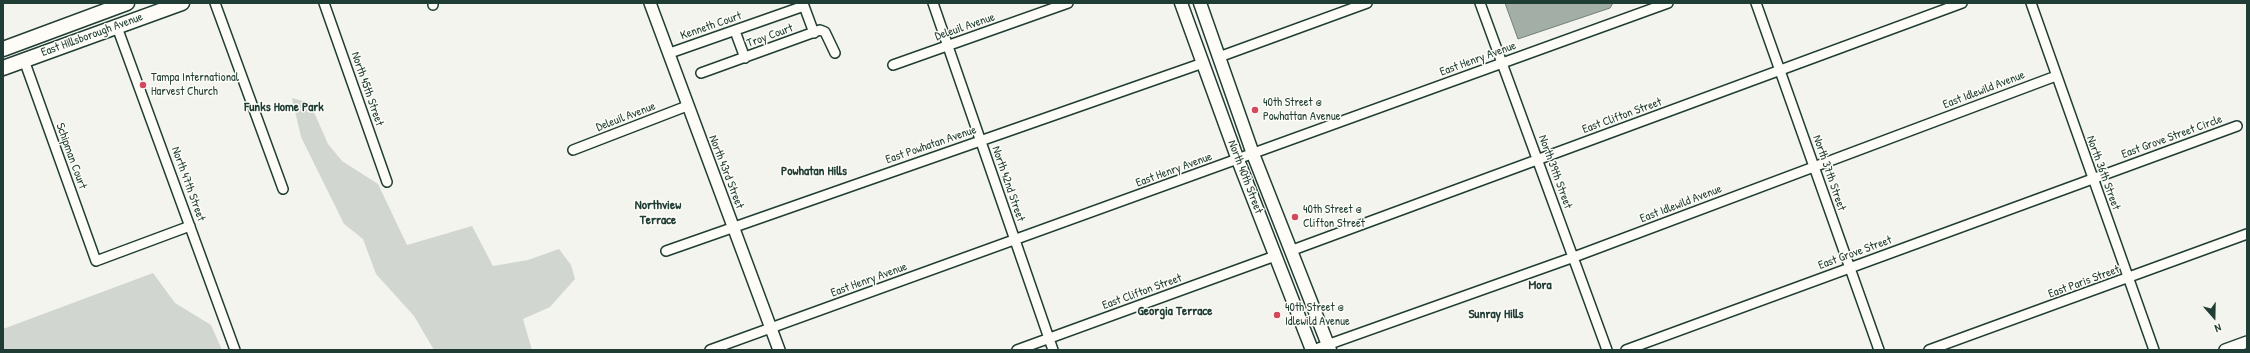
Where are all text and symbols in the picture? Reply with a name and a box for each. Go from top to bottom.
street label: Kenneth Court [679,9,743,43]
street label: East Hillsborough Avenue [39,10,145,60]
street label: Deleuil Avenue [933,10,997,44]
street label: Troy Court [745,21,795,51]
street label: East Henry Avenue [1438,39,1518,79]
street label: North 45th Street [348,50,386,128]
street label: East Idlewild Avenue [1941,68,2027,112]
place label: Tampa International Harvest Church [151,71,239,99]
marker: Tampa International Harvest Church [138,80,148,90]
street label: East Clifton Street [1580,95,1664,137]
place label: 40th Street @ Powhattan Avenue [1263,96,1340,124]
street label: Deleuil Avenue [594,99,658,135]
district label: Funks Home Park [244,100,324,116]
marker: 40th Street @ Powhattan Avenue [1250,105,1260,115]
street label: East Grove Street Circle [2120,112,2224,162]
street label: Schipman Court [52,121,90,191]
street label: East Powhatan Avenue [884,123,978,167]
street label: North 43rd Street [705,133,747,211]
street label: North 39th Street [1535,133,1575,211]
street label: North 37th Street [1809,133,1849,213]
street label: North 36th Street [2083,134,2123,212]
street label: North 40th Street [1224,138,1266,216]
street label: North 42nd Street [988,144,1028,224]
street label: North 47th Street [168,145,208,223]
street label: East Henry Avenue [1134,150,1214,190]
district label: Powhatan Hills [781,164,847,180]
street label: East Idlewild Avenue [1638,182,1724,226]
district label: Northview Terrace [635,198,681,229]
place label: 40th Street @ Clifton Street [1303,203,1365,231]
marker: 40th Street @ Clifton Street [1290,212,1300,222]
street label: East Grove Street [1816,233,1894,273]
street label: East Henry Avenue [829,260,909,300]
street label: East Paris Street [2046,262,2122,302]
street label: East Clifton Street [1100,271,1184,313]
district label: Mora [1528,278,1552,294]
north arrow [2194,297,2234,337]
place label: 40th Street @ Idlewild Avenue [1285,301,1350,329]
district label: Georgia Terrace [1137,304,1213,320]
district label: Sunray Hills [1468,307,1524,323]
marker: 40th Street @ Idlewild Avenue [1272,310,1282,320]
text: N [2213,321,2223,336]

